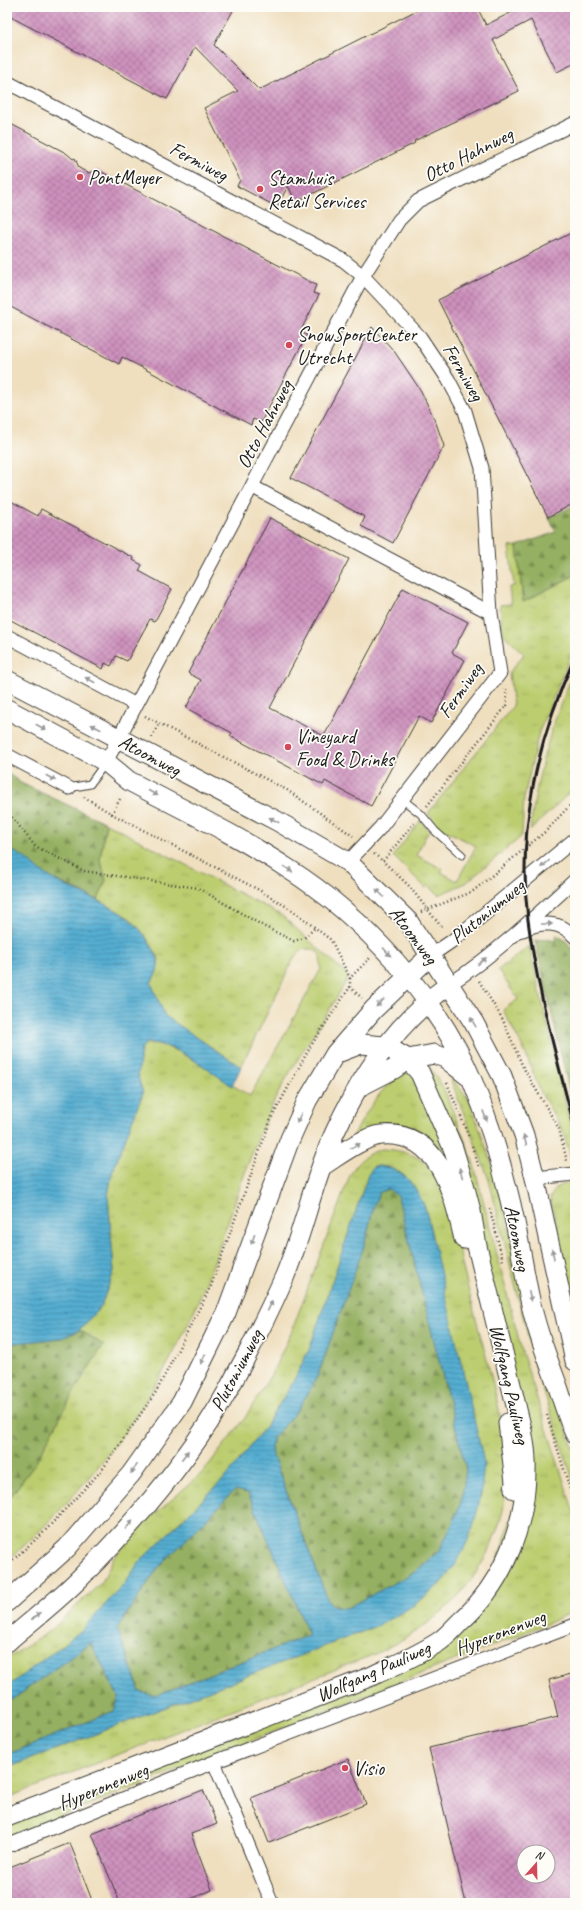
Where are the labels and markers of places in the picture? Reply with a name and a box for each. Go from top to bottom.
place label: PontMeyer [88,165,163,190]
place label: Stamhuis Retail Services [268,166,368,214]
marker: PontMeyer [75,172,85,182]
marker: Stamhuis Retail Services [255,184,265,194]
place label: SnowSportCenter Utrecht [297,322,418,370]
marker: SnowSportCenter Utrecht [284,340,294,350]
place label: Vineyard Food & Drinks [296,724,396,772]
marker: Vineyard Food & Drinks [283,742,293,752]
place label: Visio [353,1756,385,1781]
marker: Visio [340,1763,350,1773]

